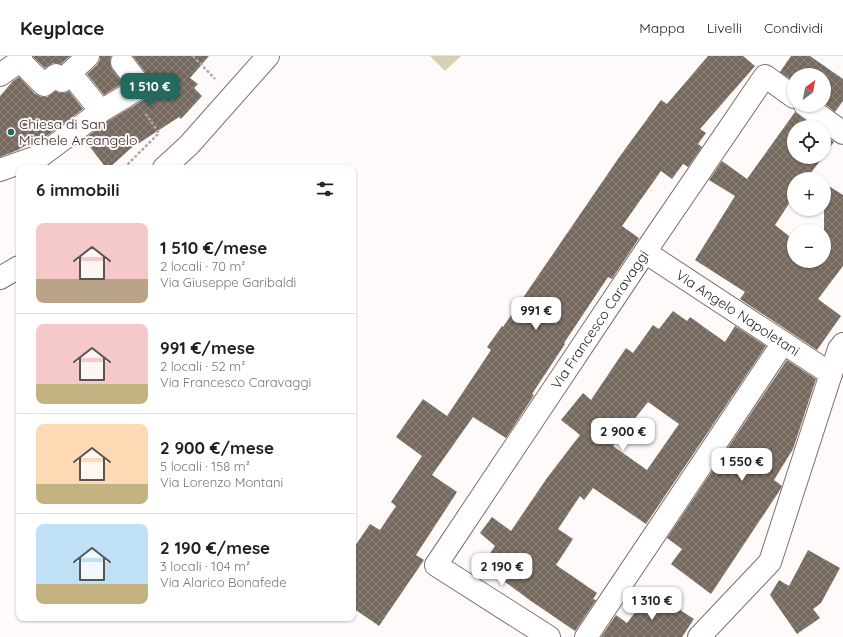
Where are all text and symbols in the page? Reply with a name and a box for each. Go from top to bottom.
text: Keyplace [20,16,104,40]
text: Mappa [639,19,685,37]
text: Livelli [707,19,742,37]
text: Condividi [764,19,823,37]
north arrow [787,68,831,112]
map controls [787,68,831,268]
pin: 1 510 € [113,73,187,107]
text: 1 510 € [129,78,171,94]
place label: Chiesa di San Michele Arcangelo [19,115,137,149]
button: locate [787,120,831,164]
marker: Chiesa di San Michele Arcangelo [6,127,16,137]
button: + [787,172,831,216]
icon: filters [314,178,336,200]
text: 6 immobili [36,179,119,200]
button: − [787,224,831,268]
text: 1 510 €/mese [160,237,267,258]
icon: home [68,239,116,287]
street label: Via Francesco Caravaggi [547,247,653,392]
text: 2 locali · 70 m² [160,258,245,274]
street label: Via Angelo Napoletani [672,266,803,360]
text: Via Giuseppe Garibaldi [160,274,296,290]
pin: 991 € [508,297,564,331]
text: 991 € [520,302,552,318]
text: 991 €/mese [160,337,255,358]
icon: home [68,340,116,388]
text: 2 locali · 52 m² [160,358,245,374]
text: Via Francesco Caravaggi [160,374,311,390]
pin: 2 900 € [586,418,660,452]
text: 2 900 € [600,423,646,439]
text: 2 900 €/mese [160,437,274,458]
icon: home [68,440,116,488]
pin: 1 550 € [705,448,779,482]
text: 1 550 € [720,453,764,469]
text: 5 locali · 158 m² [160,458,250,474]
text: Via Lorenzo Montani [160,474,283,490]
text: 2 190 €/mese [160,537,270,558]
icon: home [68,540,116,588]
pin: 2 190 € [465,553,539,587]
text: 3 locali · 104 m² [160,558,250,574]
text: 2 190 € [480,558,524,574]
text: Via Alarico Bonafede [160,574,287,590]
pin: 1 310 € [615,587,689,621]
text: 1 310 € [632,592,672,608]

